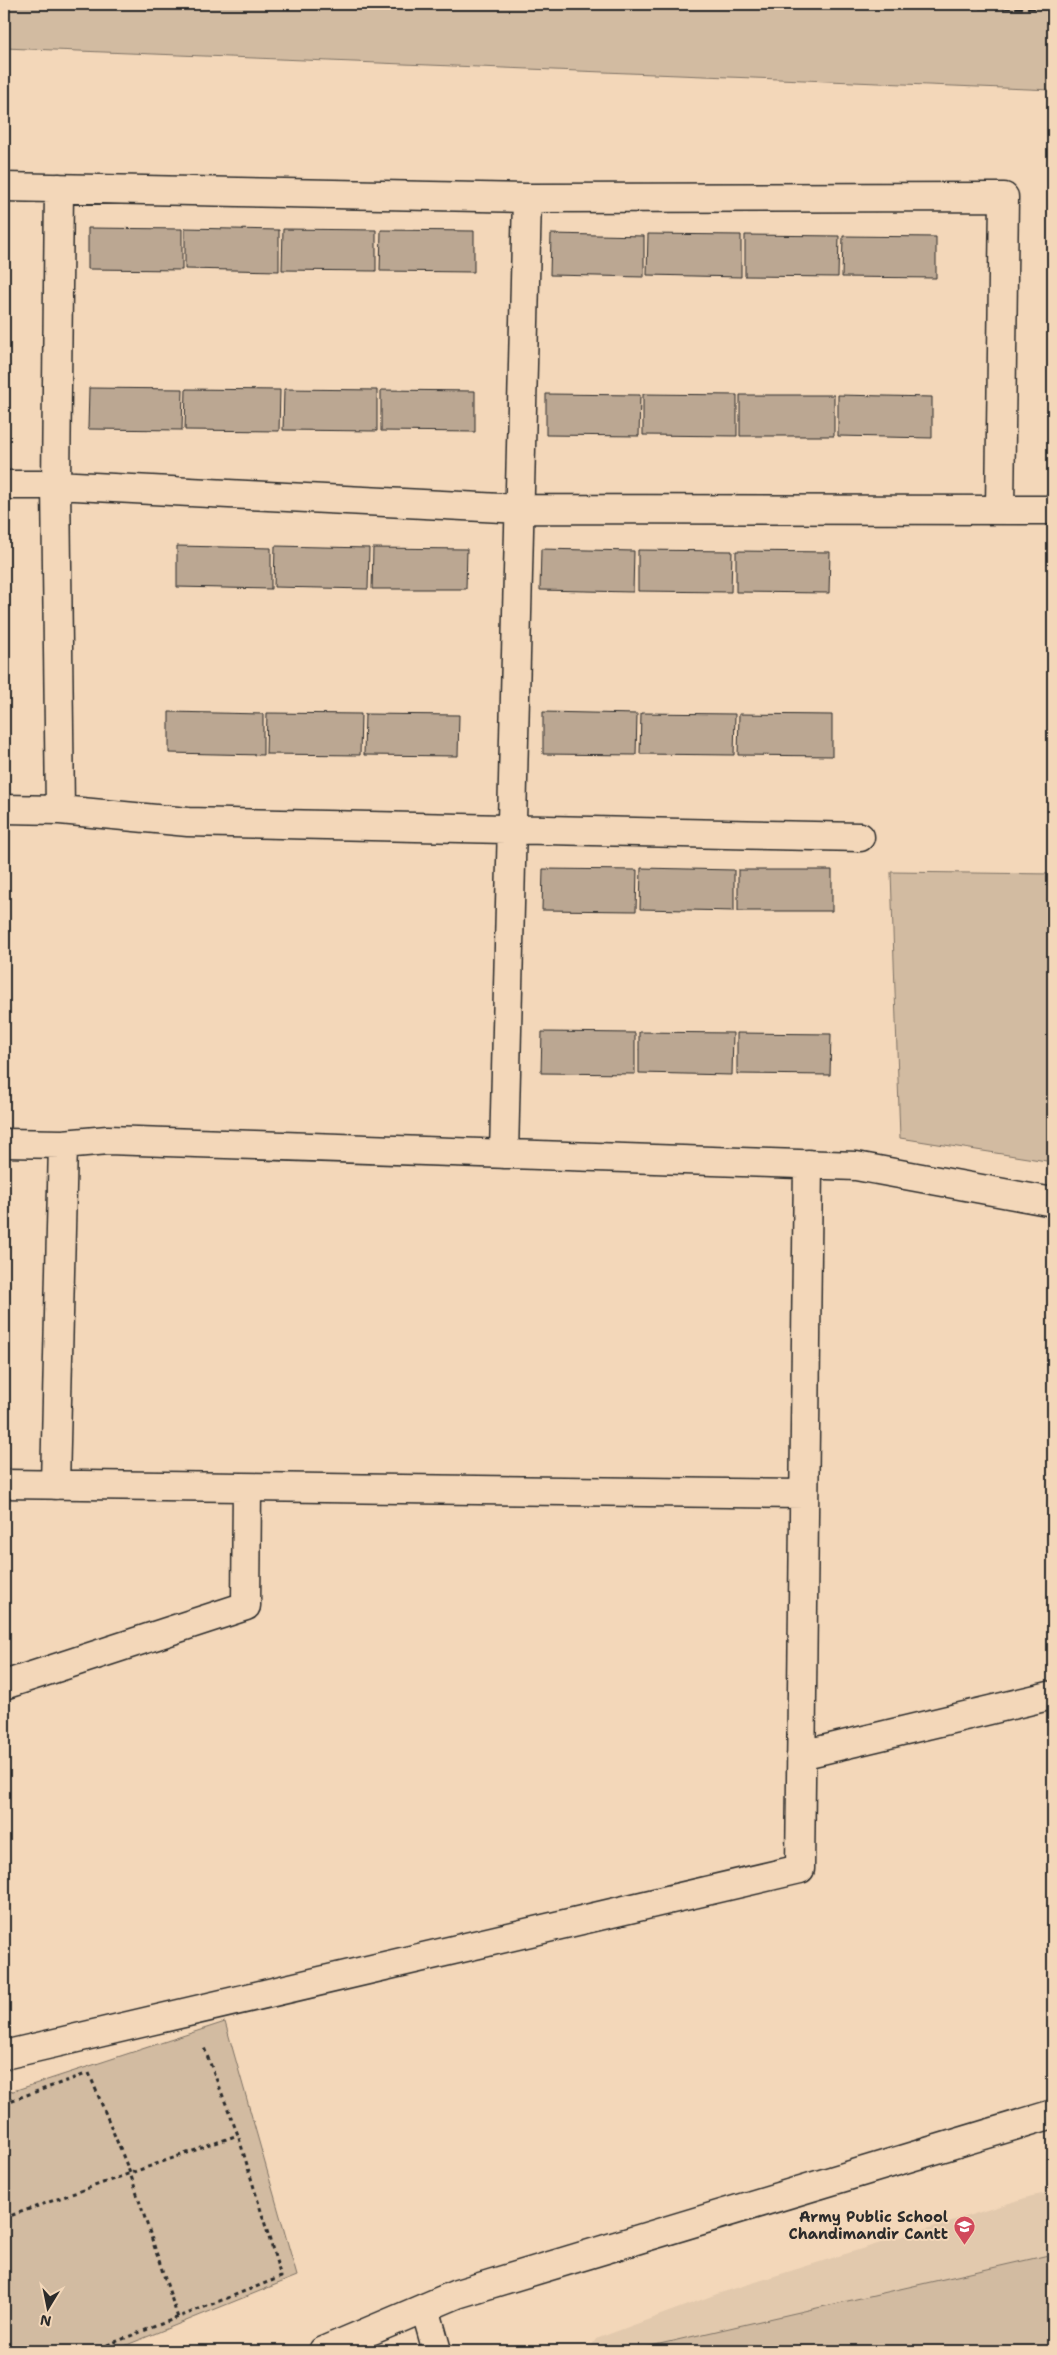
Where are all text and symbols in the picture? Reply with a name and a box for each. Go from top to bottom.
place label: Army Public School Chandimandir Cantt [789,2207,948,2244]
school or university icon: Army Public School Chandimandir Cantt [952,2214,976,2245]
north arrow [22,2282,72,2332]
text: N [39,2311,53,2331]

